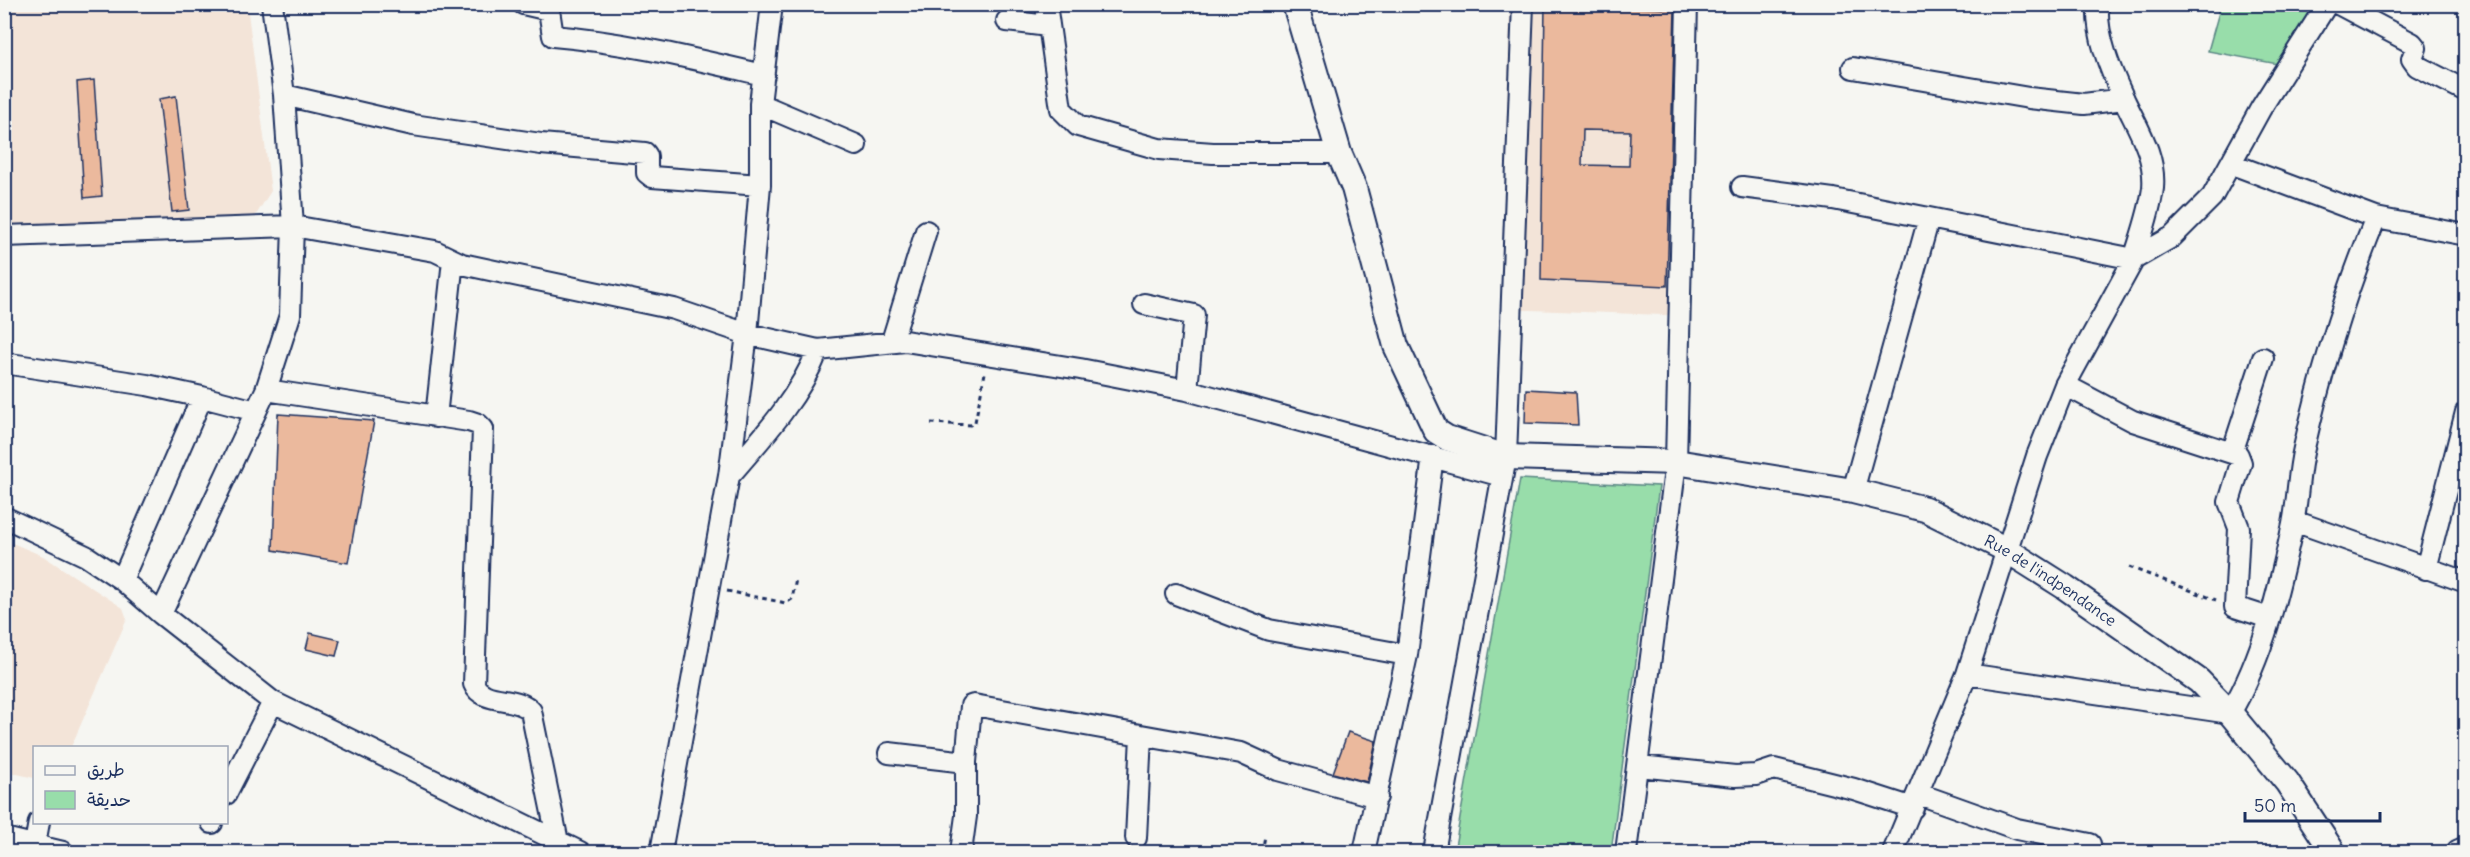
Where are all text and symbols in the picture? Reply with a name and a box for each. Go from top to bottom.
street label: Rue de l'indpendance [1981,530,2121,630]
legend [33,746,228,824]
text: طريق [87,758,125,781]
scale bar [2245,785,2380,823]
text: حديقة [87,788,131,811]
text: 50 m [2254,794,2296,817]

